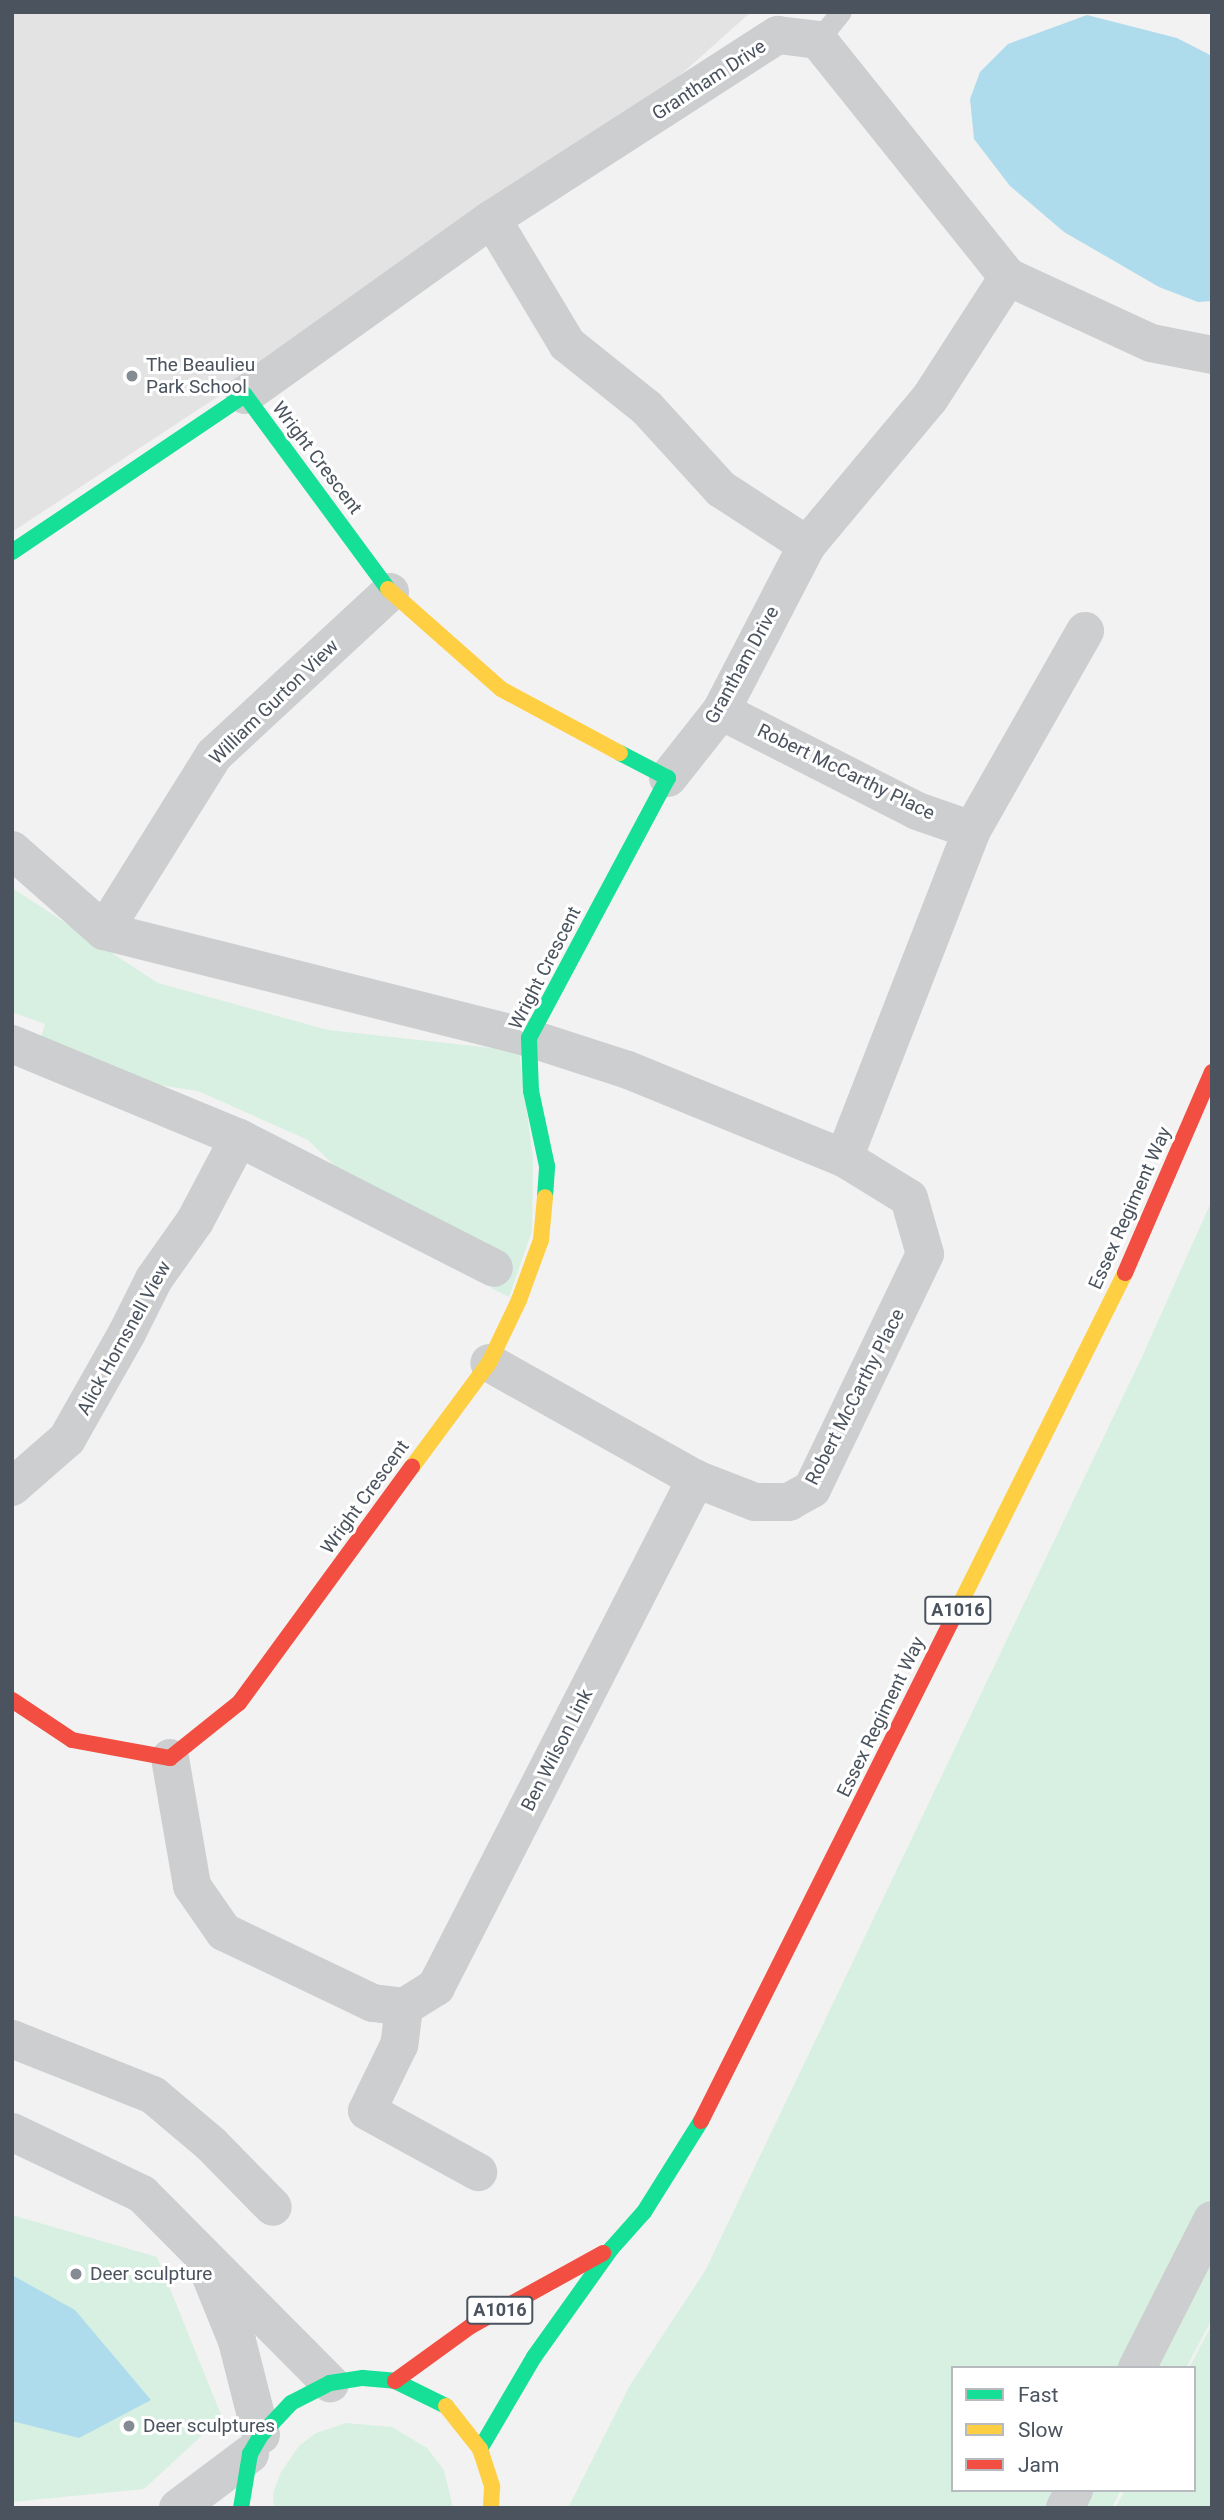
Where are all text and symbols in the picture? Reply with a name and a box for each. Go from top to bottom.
street label: Grantham Drive [648,35,770,125]
place label: The Beaulieu Park School [146,354,255,398]
marker: The Beaulieu Park School [124,368,140,384]
street label: Wright Crescent [267,397,367,519]
street label: Grantham Drive [700,602,784,728]
street label: William Gurton View [205,635,343,769]
street label: Robert McCarthy Place [754,719,938,825]
street label: Wright Crescent [504,903,586,1033]
street label: Essex Regiment Way [1084,1123,1176,1293]
street label: Alick Hornsnell View [72,1257,176,1419]
street label: Robert McCarthy Place [801,1305,909,1489]
street label: Wright Crescent [316,1436,414,1558]
road number: A1016 [923,1596,993,1624]
street label: Essex Regiment Way [832,1633,930,1801]
street label: Ben Wilson Link [516,1685,598,1815]
place label: Deer sculpture [90,2263,212,2285]
marker: Deer sculpture [68,2266,84,2282]
road number: A1016 [465,2296,535,2324]
legend [951,2366,1196,2492]
text: Fast [1018,2383,1058,2407]
place label: Deer sculptures [143,2415,275,2437]
marker: Deer sculptures [121,2418,137,2434]
text: Slow [1018,2418,1063,2442]
text: Jam [1018,2453,1059,2477]

